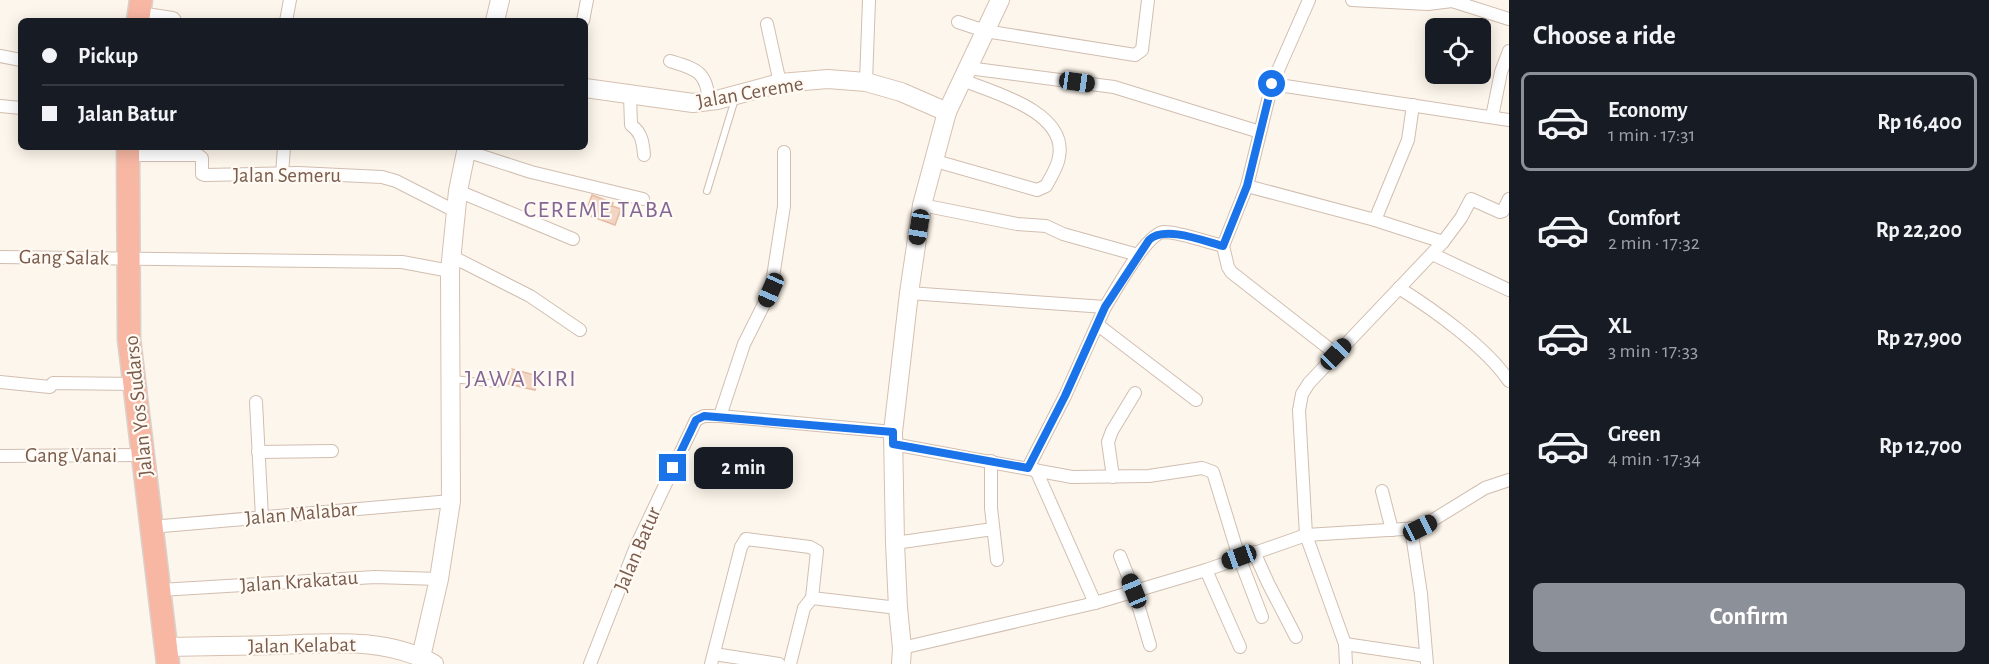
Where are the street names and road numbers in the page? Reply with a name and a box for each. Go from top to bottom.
street label: Jalan Cereme [695,73,805,112]
street label: Jalan Semeru [233,165,341,186]
street label: Gang Salak [19,246,110,269]
street label: Jalan Yos Sudarso [121,334,156,478]
street label: Gang Vanai [25,445,117,466]
street label: Jalan Malabar [244,498,358,529]
street label: Jalan Batur [610,504,665,595]
street label: Jalan Krakatau [239,567,359,596]
street label: Jalan Kelabat [248,634,356,657]

